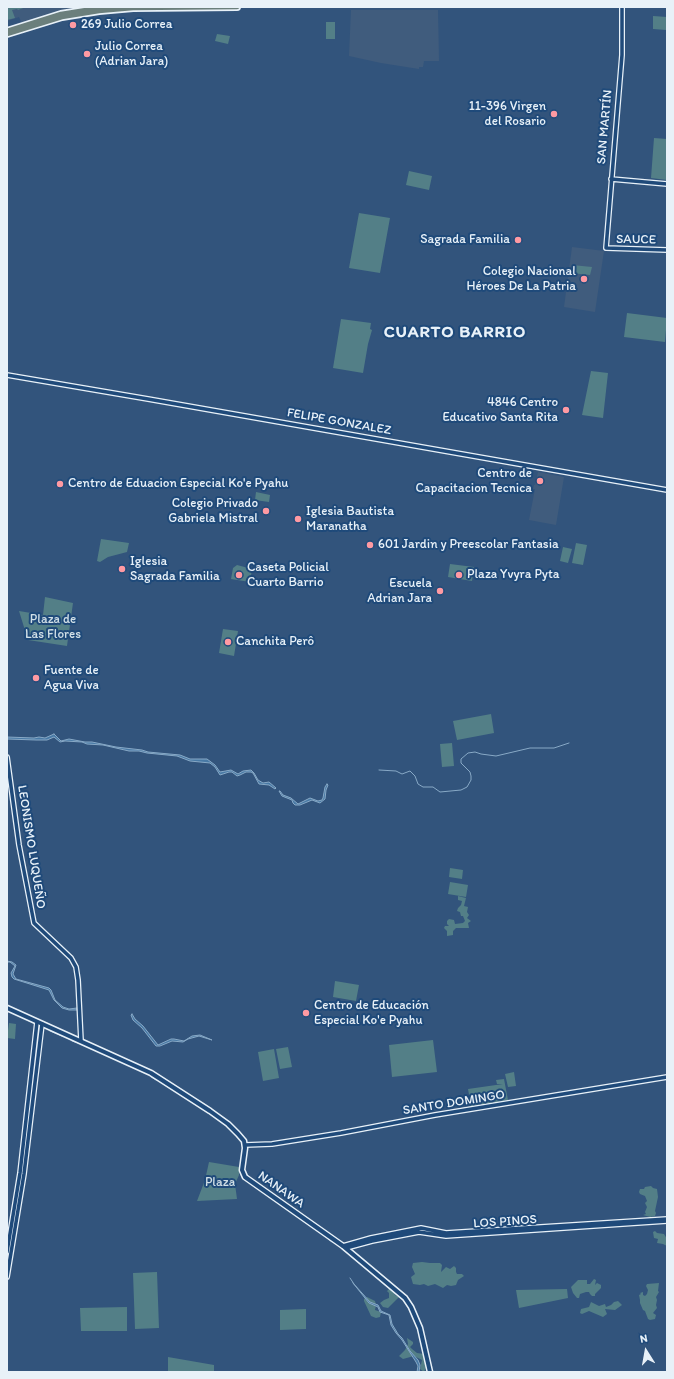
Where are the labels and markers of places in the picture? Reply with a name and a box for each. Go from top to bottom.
place label: 269 Julio Correa [81,17,172,33]
marker: 269 Julio Correa [68,20,78,30]
place label: Julio Correa (Adrian Jara) [95,39,168,70]
marker: Julio Correa (Adrian Jara) [82,49,92,59]
place label: 11-396 Virgen del Rosario [469,99,546,130]
marker: 11-396 Virgen del Rosario [549,109,559,119]
place label: Sagrada Familia [420,232,510,248]
marker: Sagrada Familia [513,235,523,245]
place label: Colegio Nacional Héroes De La Patria [467,264,576,295]
marker: Colegio Nacional Héroes De La Patria [579,274,589,284]
place label: 4846 Centro Educativo Santa Rita [442,395,558,426]
marker: 4846 Centro Educativo Santa Rita [561,405,571,415]
place label: Centro de Capacitacion Tecnica [415,466,532,497]
place label: Centro de Eduacion Especial Ko'e Pyahu [68,476,288,492]
marker: Centro de Capacitacion Tecnica [535,476,545,486]
marker: Centro de Eduacion Especial Ko'e Pyahu [55,479,65,489]
place label: Colegio Privado Gabriela Mistral [168,496,258,527]
place label: Iglesia Bautista Maranatha [306,504,394,535]
marker: Colegio Privado Gabriela Mistral [261,506,271,516]
marker: Iglesia Bautista Maranatha [293,514,303,524]
place label: 601 Jardin y Preescolar Fantasia [378,537,559,553]
marker: 601 Jardin y Preescolar Fantasia [365,540,375,550]
place label: Iglesia Sagrada Familia [130,554,220,585]
place label: Caseta Policial Cuarto Barrio [247,560,329,591]
marker: Iglesia Sagrada Familia [117,564,127,574]
place label: Plaza Yvyra Pyta [467,567,560,583]
marker: Caseta Policial Cuarto Barrio [234,570,244,580]
marker: Plaza Yvyra Pyta [454,570,464,580]
place label: Escuela Adrian Jara [367,576,432,607]
marker: Escuela Adrian Jara [435,586,445,596]
place label: Canchita Perô [236,634,314,650]
marker: Canchita Perô [223,637,233,647]
place label: Fuente de Agua Viva [44,663,99,694]
marker: Fuente de Agua Viva [31,673,41,683]
place label: Centro de Educación Especial Ko'e Pyahu [314,998,429,1029]
marker: Centro de Educación Especial Ko'e Pyahu [301,1008,311,1018]

